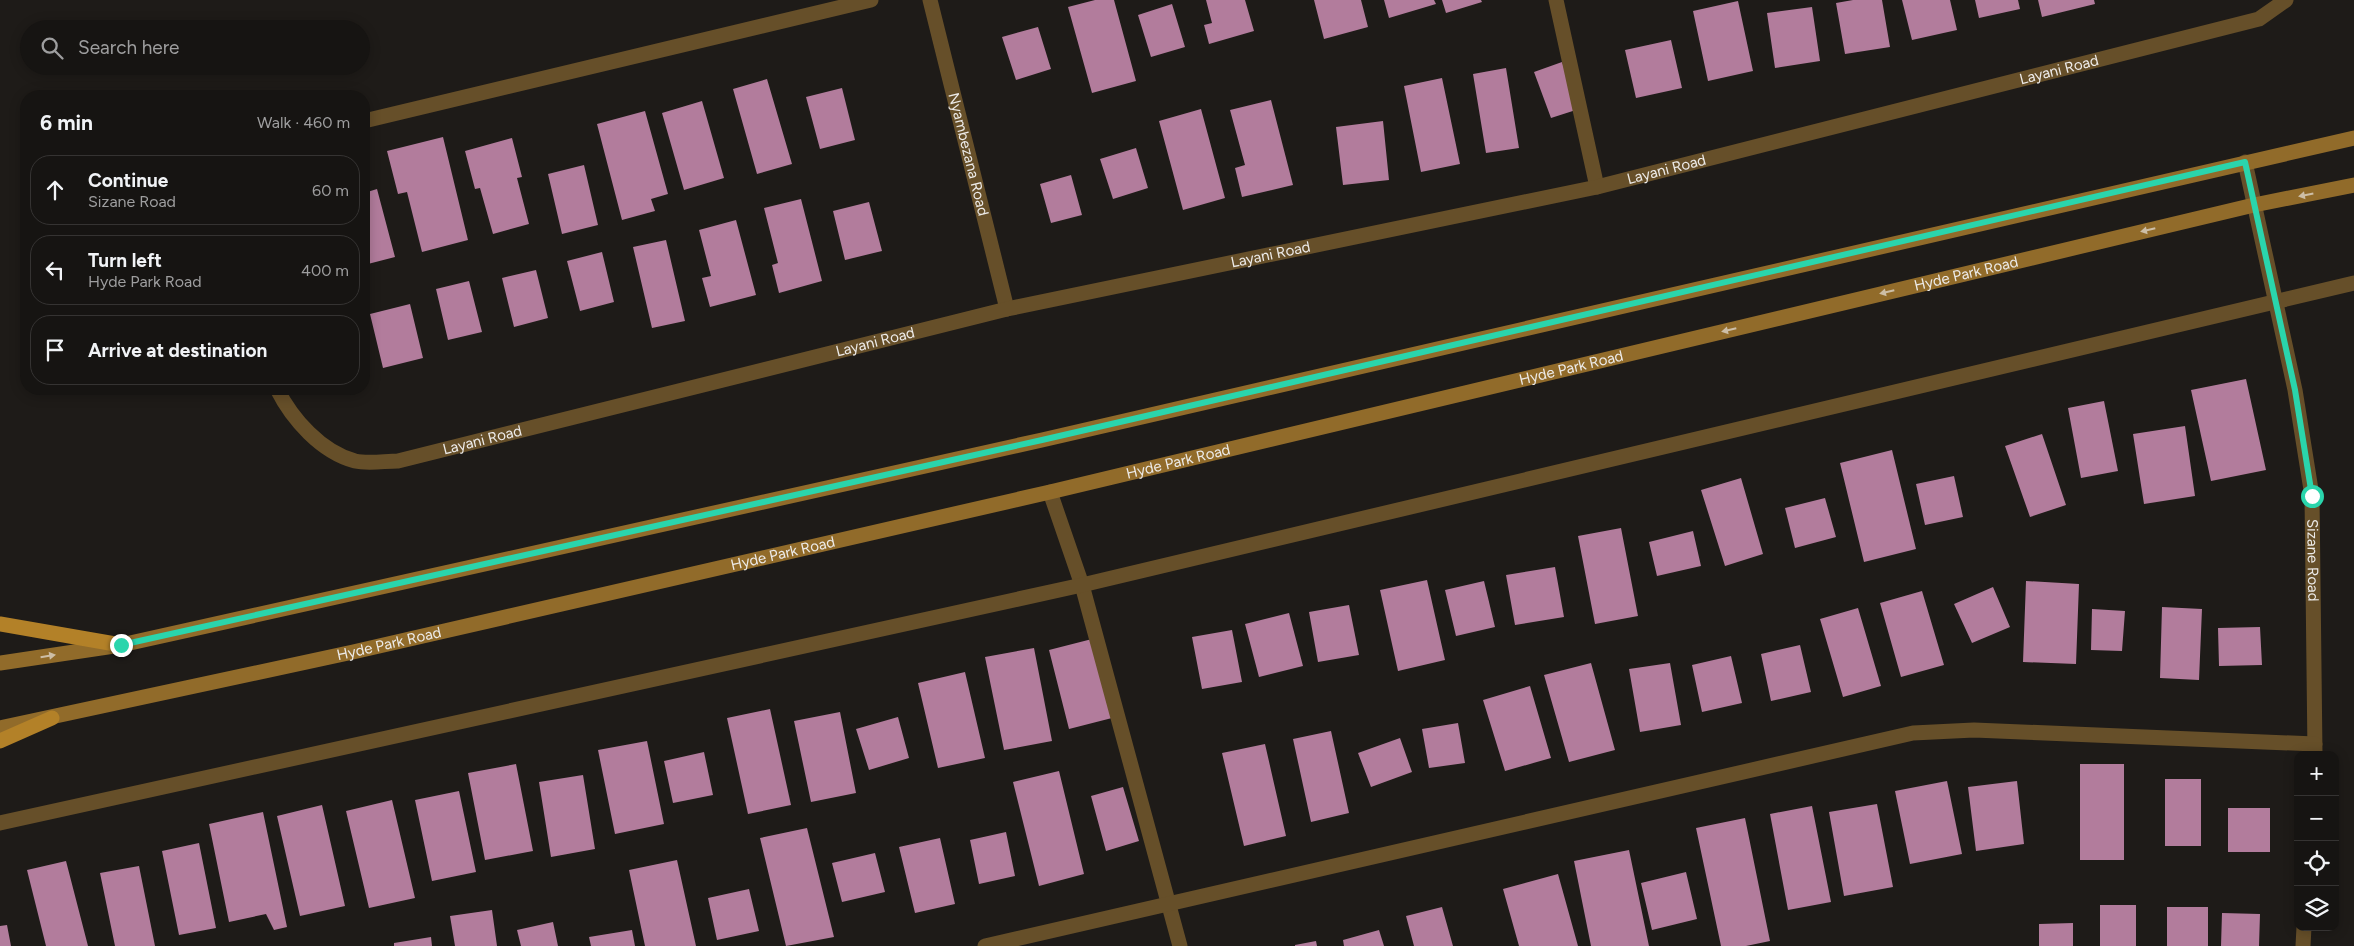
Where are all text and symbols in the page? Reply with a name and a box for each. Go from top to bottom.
search box [20,20,370,75]
icon: search [38,34,66,62]
text: Search here [78,36,180,59]
street label: Layani Road [2018,51,2100,88]
street label: Nyambezana Road [944,91,992,218]
text: 6 min [40,110,93,135]
text: Walk · 460 m [257,113,350,132]
street label: Layani Road [1625,151,1708,188]
text: Continue [88,169,168,192]
icon: ahead [41,176,69,204]
text: 60 m [312,181,349,200]
one-way arrow [2298,191,2314,199]
text: Sizane Road [88,192,176,211]
one-way arrow [2140,226,2155,234]
street label: Layani Road [1229,237,1312,271]
text: Turn left [88,249,162,272]
street label: Hyde Park Road [1912,253,2020,295]
icon: left [41,256,69,284]
text: 400 m [301,261,349,280]
text: Hyde Park Road [88,272,202,291]
one-way arrow [1880,288,1895,296]
street label: Layani Road [834,323,917,360]
one-way arrow [1722,326,1737,334]
icon: arrive [41,336,69,364]
text: Arrive at destination [88,339,267,362]
street label: Hyde Park Road [1517,347,1625,389]
street label: Layani Road [441,421,524,458]
street label: Hyde Park Road [1124,440,1232,483]
route start [2301,485,2324,508]
street label: Sizane Road [2303,519,2322,602]
street label: Hyde Park Road [729,533,837,574]
street label: Hyde Park Road [335,623,443,664]
route end [110,634,133,657]
one-way arrow [41,652,57,660]
map controls [2294,751,2339,931]
button: + [2294,751,2339,796]
button: − [2294,796,2339,841]
button: locate [2294,841,2339,886]
button: layers [2294,886,2339,931]

